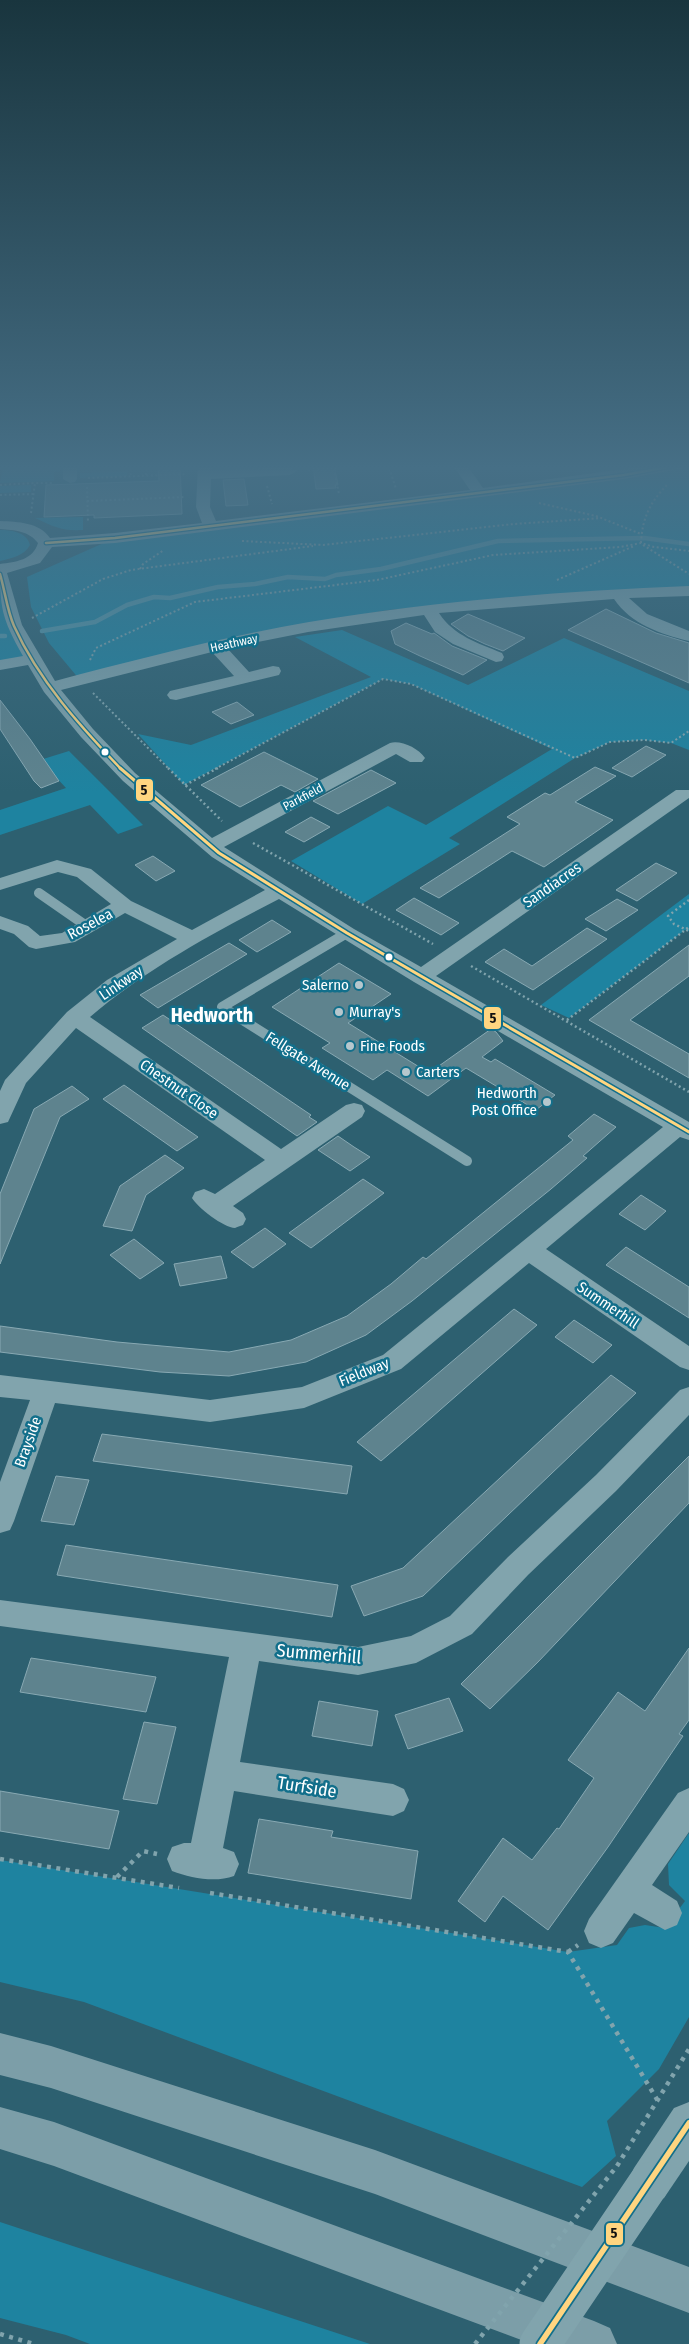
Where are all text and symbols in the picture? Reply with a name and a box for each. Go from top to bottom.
street label: Heathway [209,631,260,655]
unlabelled marker [100,747,110,757]
line badge: 5 [135,778,154,802]
street label: Parkfield [281,781,325,813]
text: 5 [141,782,148,799]
street label: Sandiacres [519,858,585,912]
street label: Roselea [65,905,115,943]
unlabelled marker [384,952,394,962]
street label: Linkway [96,962,147,1004]
place label: Salerno [302,976,349,994]
marker: Salerno [353,979,365,991]
district label: Hedworth [171,1003,253,1027]
place label: Murray's [349,1003,401,1021]
marker: Murray's [333,1006,345,1018]
line badge: 5 [483,1006,502,1030]
text: 5 [490,1010,497,1027]
street label: Fellgate Avenue [262,1028,354,1094]
place label: Fine Foods [360,1037,425,1055]
marker: Fine Foods [344,1040,356,1052]
street label: Chestnut Close [136,1055,222,1123]
place label: Carters [416,1063,460,1081]
marker: Carters [400,1066,412,1078]
place label: Hedworth Post Office [471,1084,537,1119]
marker: Hedworth Post Office [541,1096,553,1108]
street label: Summerhill [574,1278,642,1332]
street label: Fieldway [336,1354,392,1390]
street label: Brayside [11,1414,45,1470]
street label: Summerhill [276,1639,362,1669]
street label: Turfside [276,1771,338,1803]
line badge: 5 [605,2222,624,2246]
text: 5 [611,2225,618,2242]

